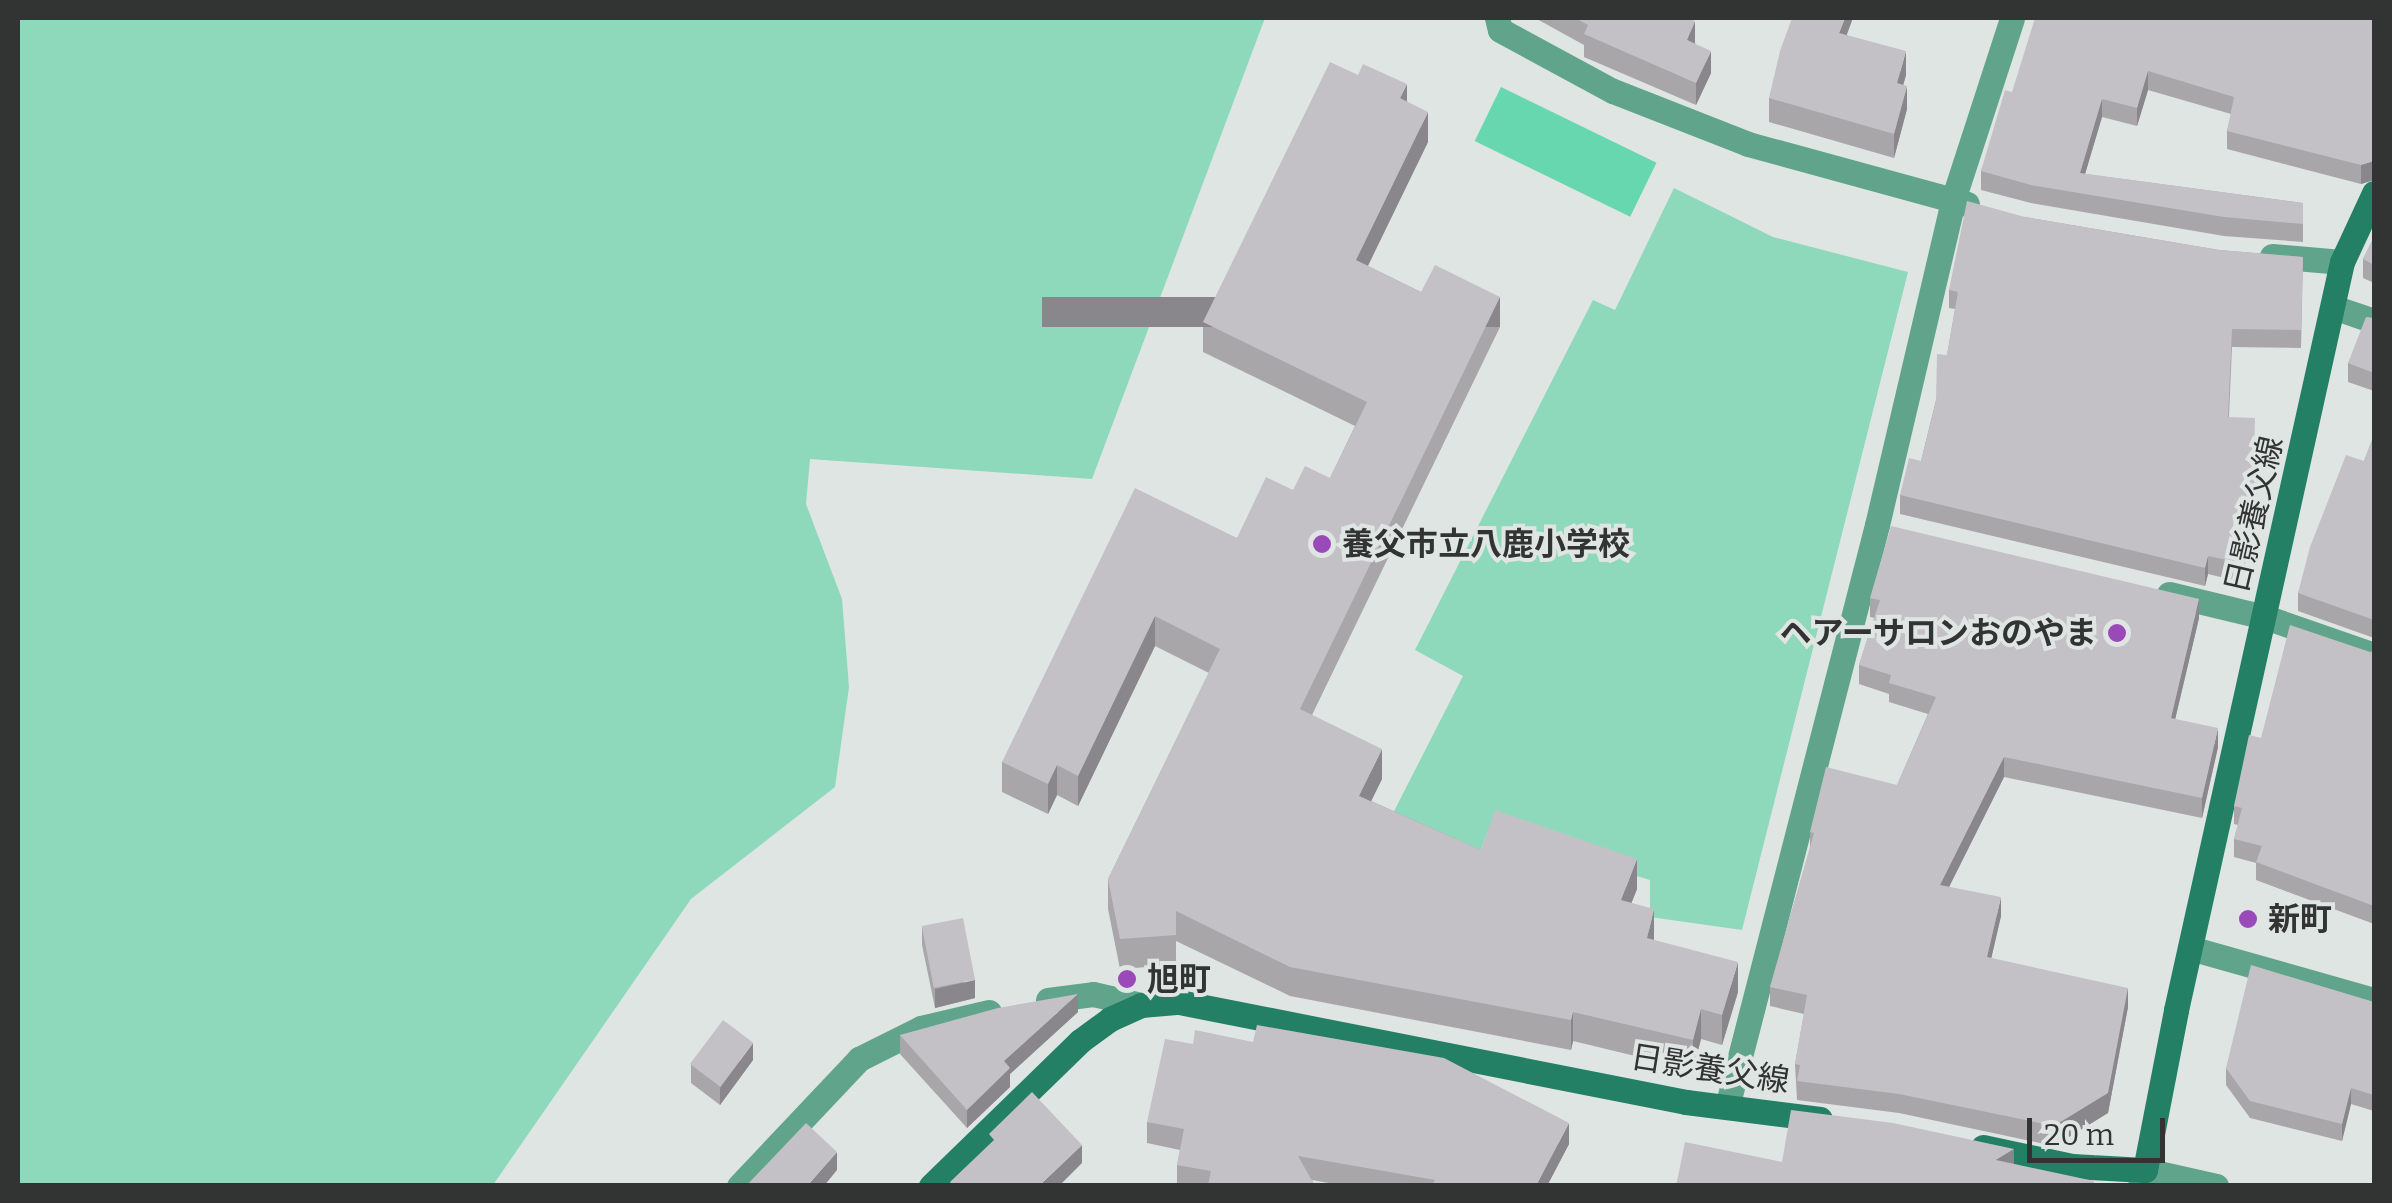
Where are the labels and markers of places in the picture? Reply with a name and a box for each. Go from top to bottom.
place label: 養父市立八鹿小学校 [1342,525,1630,563]
marker: 養父市立八鹿小学校 [1311,533,1333,555]
place label: ヘアーサロンおのやま [1779,614,2097,652]
marker: ヘアーサロンおのやま [2106,622,2128,644]
place label: 新町 [2268,900,2332,938]
marker: 新町 [2237,908,2259,930]
place label: 旭町 [1147,960,1211,998]
marker: 旭町 [1116,968,1138,990]

